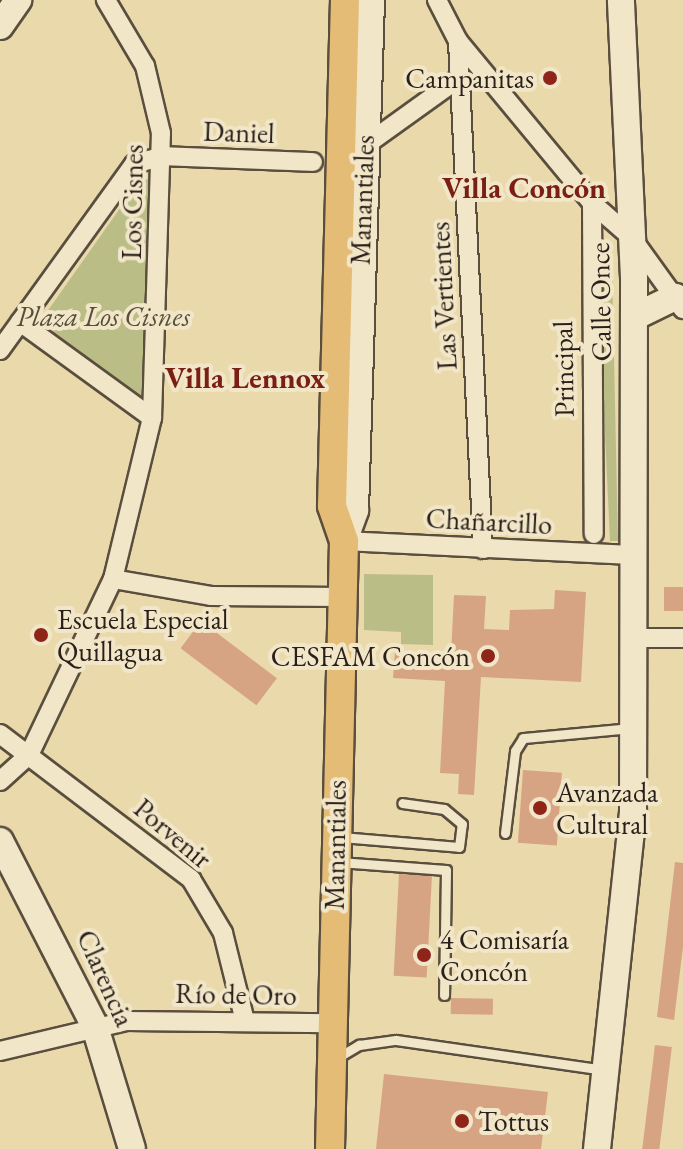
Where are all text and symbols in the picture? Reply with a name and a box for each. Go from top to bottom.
place label: Campanitas [405,61,534,95]
marker: Campanitas [541,69,559,87]
street label: Daniel [203,114,275,150]
street label: Manantiales [343,134,381,266]
street label: Los Cisnes [114,144,150,260]
district label: Villa Concón [442,170,606,206]
street label: Las Vertientes [422,221,464,371]
street label: Calle Once [582,242,618,362]
park label: Plaza Los Cisnes [16,299,190,333]
street label: Principal [545,320,581,418]
district label: Villa Lennox [165,360,325,396]
street label: Chañarcillo [425,501,553,541]
place label: Escuela Especial Quillagua [57,602,229,668]
marker: Escuela Especial Quillagua [32,626,50,644]
place label: CESFAM Concón [271,639,470,673]
marker: CESFAM Concón [477,645,499,667]
place label: Avanzada Cultural [556,775,658,841]
street label: Manantiales [317,780,353,910]
street label: Porvenir [127,791,219,875]
marker: Avanzada Cultural [531,799,549,817]
place label: 4 Comisaría Concón [440,922,569,988]
street label: Clarencia [70,924,142,1032]
marker: 4 Comisaría Concón [415,946,433,964]
street label: Río de Oro [175,976,297,1012]
place label: Tottus [478,1104,549,1138]
marker: Tottus [453,1112,471,1130]

